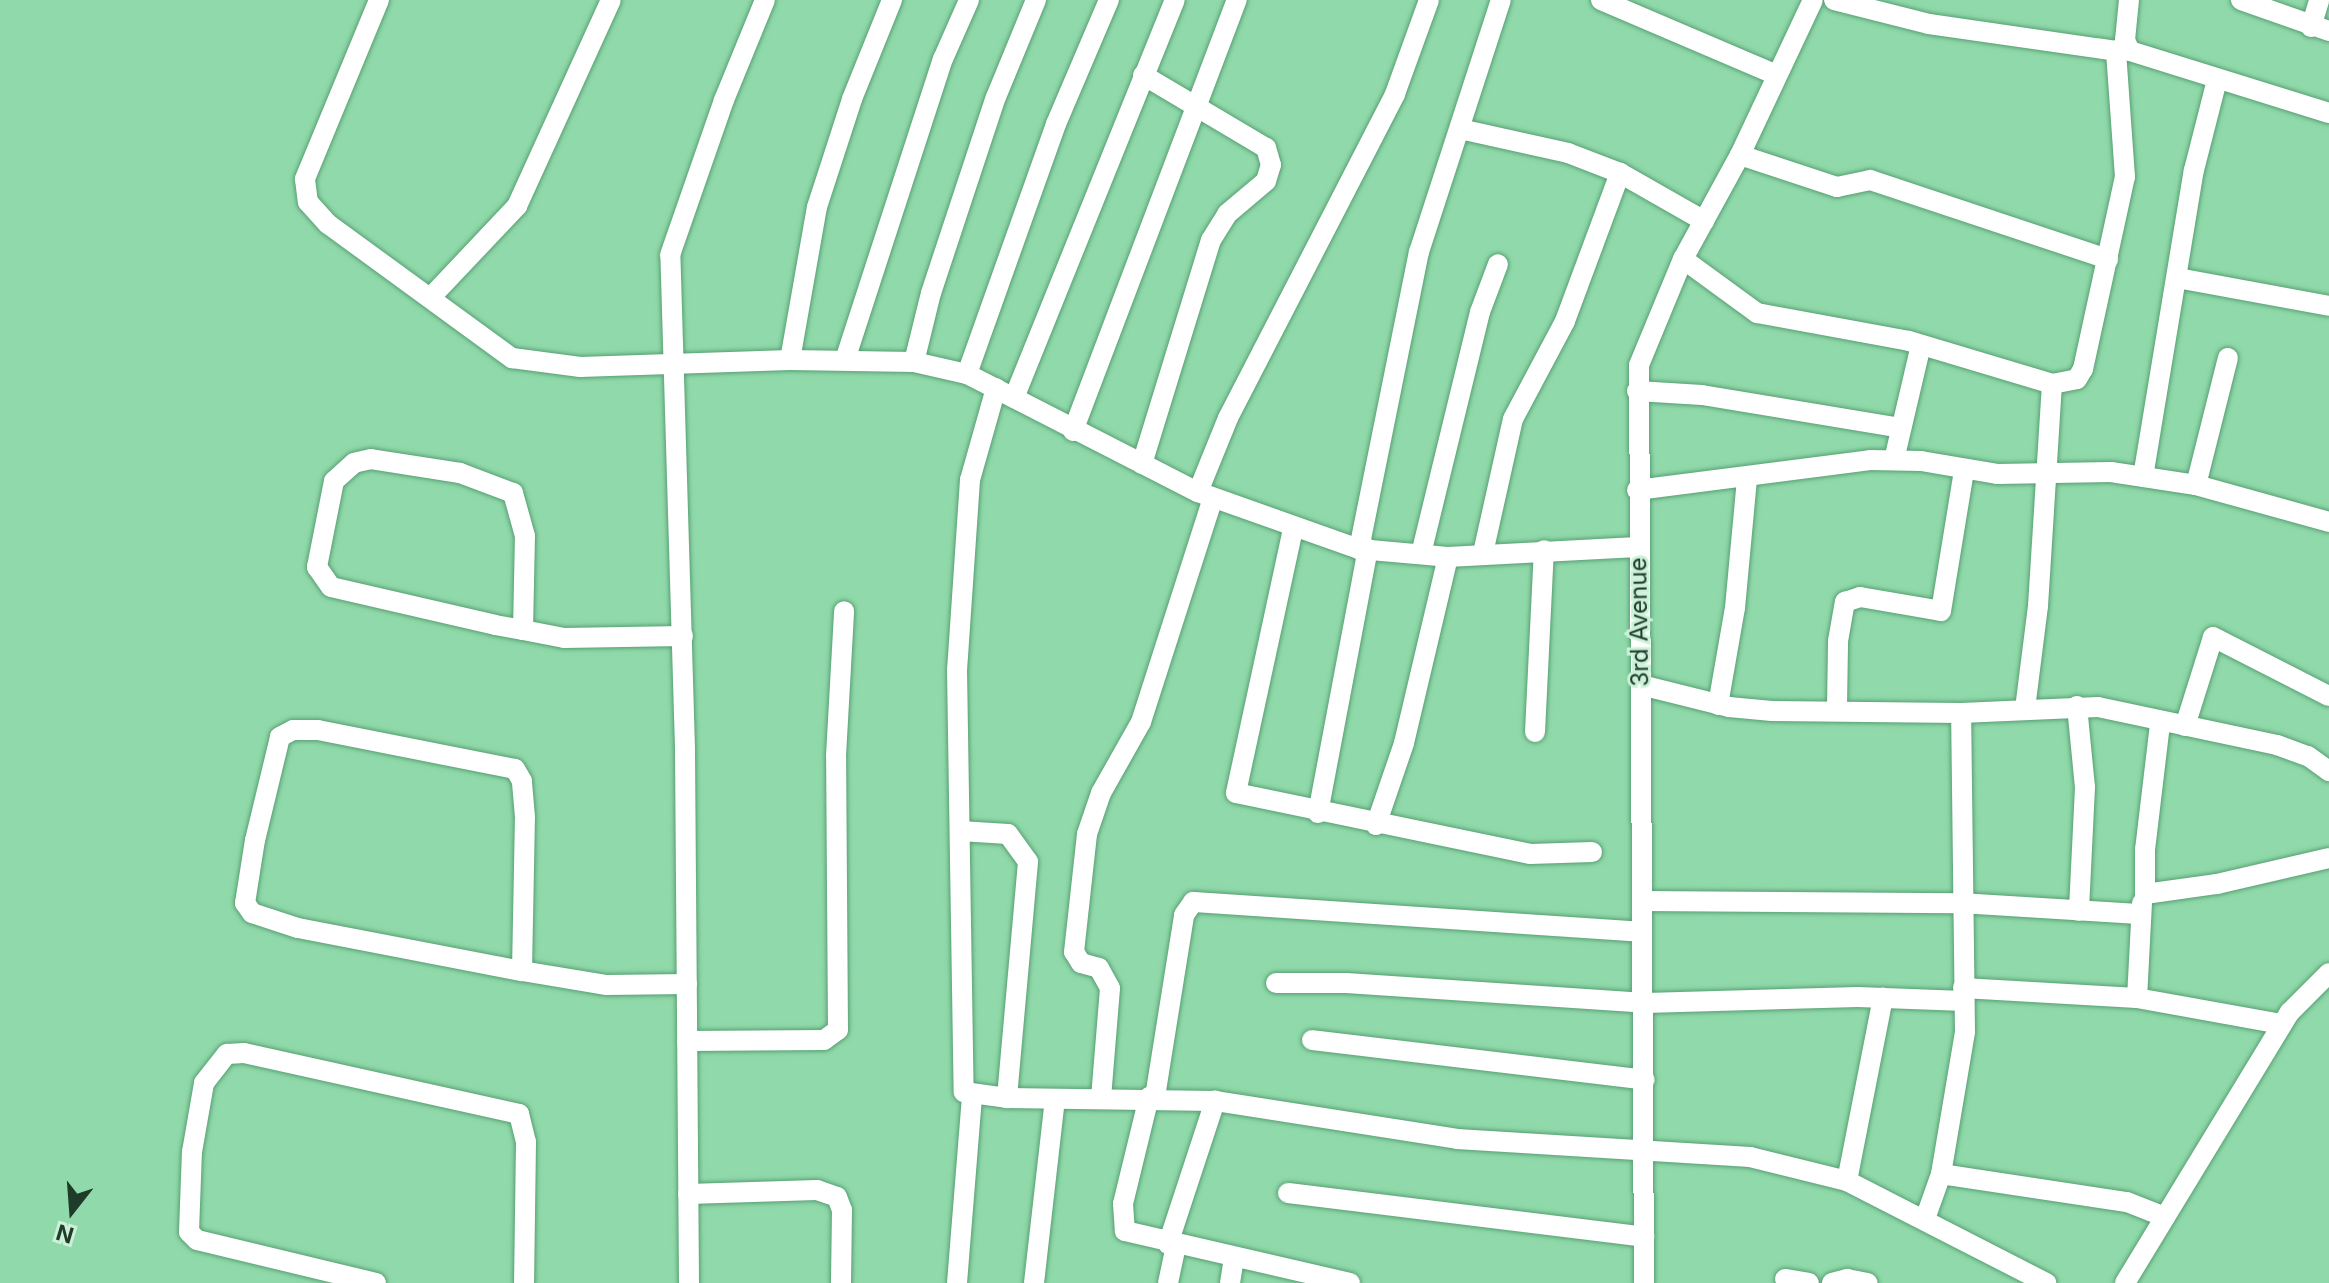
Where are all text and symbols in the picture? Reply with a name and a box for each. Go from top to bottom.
street label: 3rd Avenue [1623,557,1655,687]
north arrow [32,1171,112,1251]
text: N [53,1219,77,1249]

